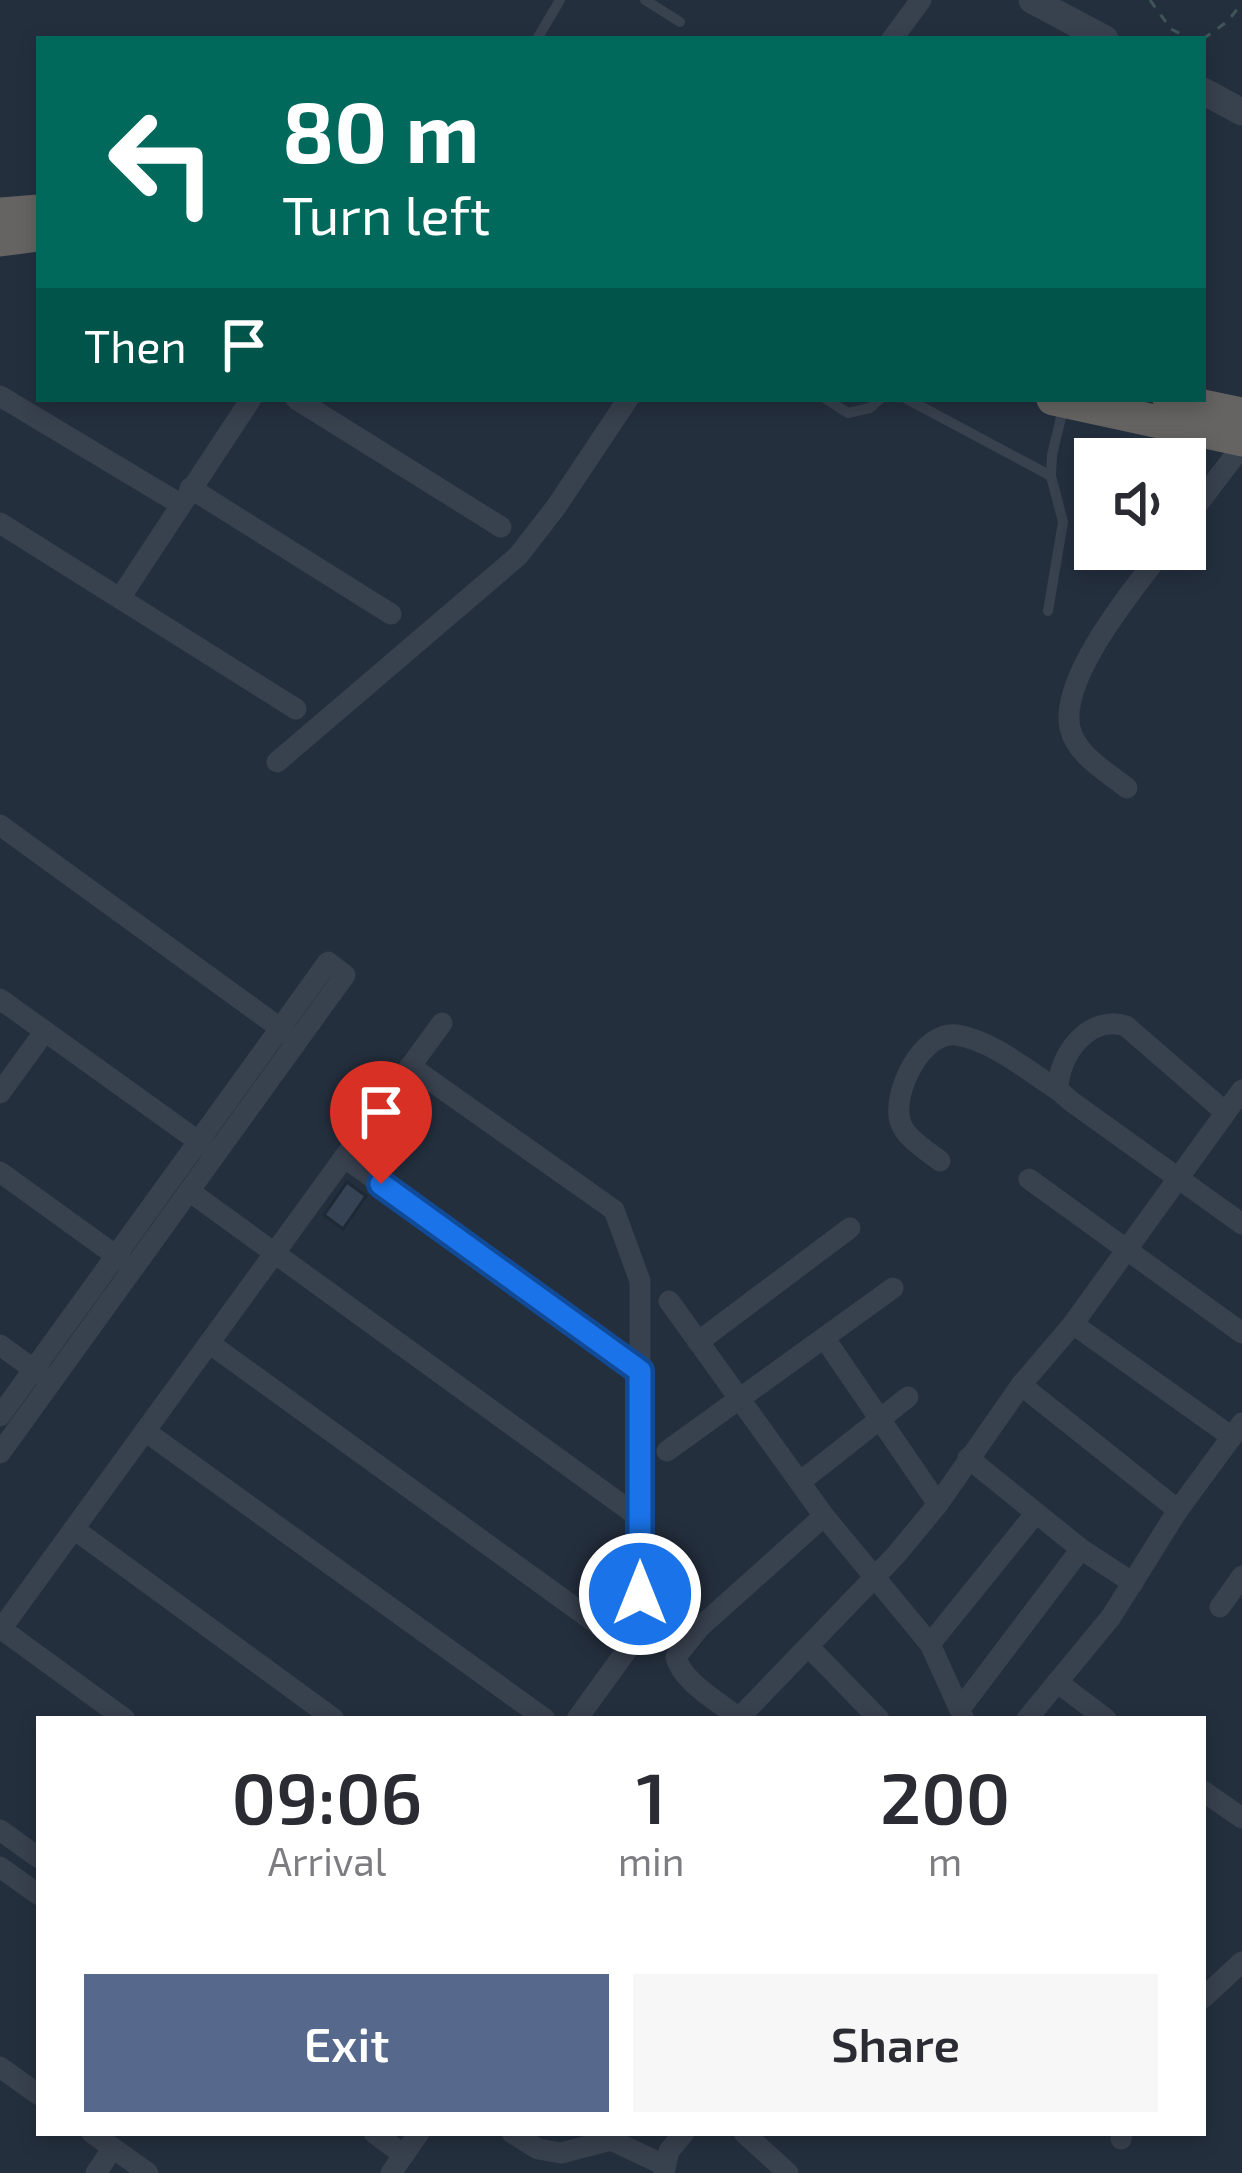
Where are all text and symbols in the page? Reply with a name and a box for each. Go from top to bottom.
text: 80 m [282,79,479,180]
icon: left [84,84,240,240]
text: Turn left [282,181,491,246]
icon: arrive [211,312,277,378]
text: Then [84,318,187,372]
map controls [1074,438,1206,570]
button: sound [1074,438,1206,570]
pin [330,1061,432,1184]
icon: arrive [348,1079,414,1145]
position arrow [577,1531,703,1657]
text: 09:06 [232,1752,422,1838]
text: 1 [636,1752,666,1838]
text: 200 [880,1752,1010,1838]
text: Arrival [268,1837,386,1884]
text: min [618,1837,684,1884]
text: m [928,1837,962,1884]
button: Exit [84,1974,609,2112]
button: Share [633,1974,1158,2112]

